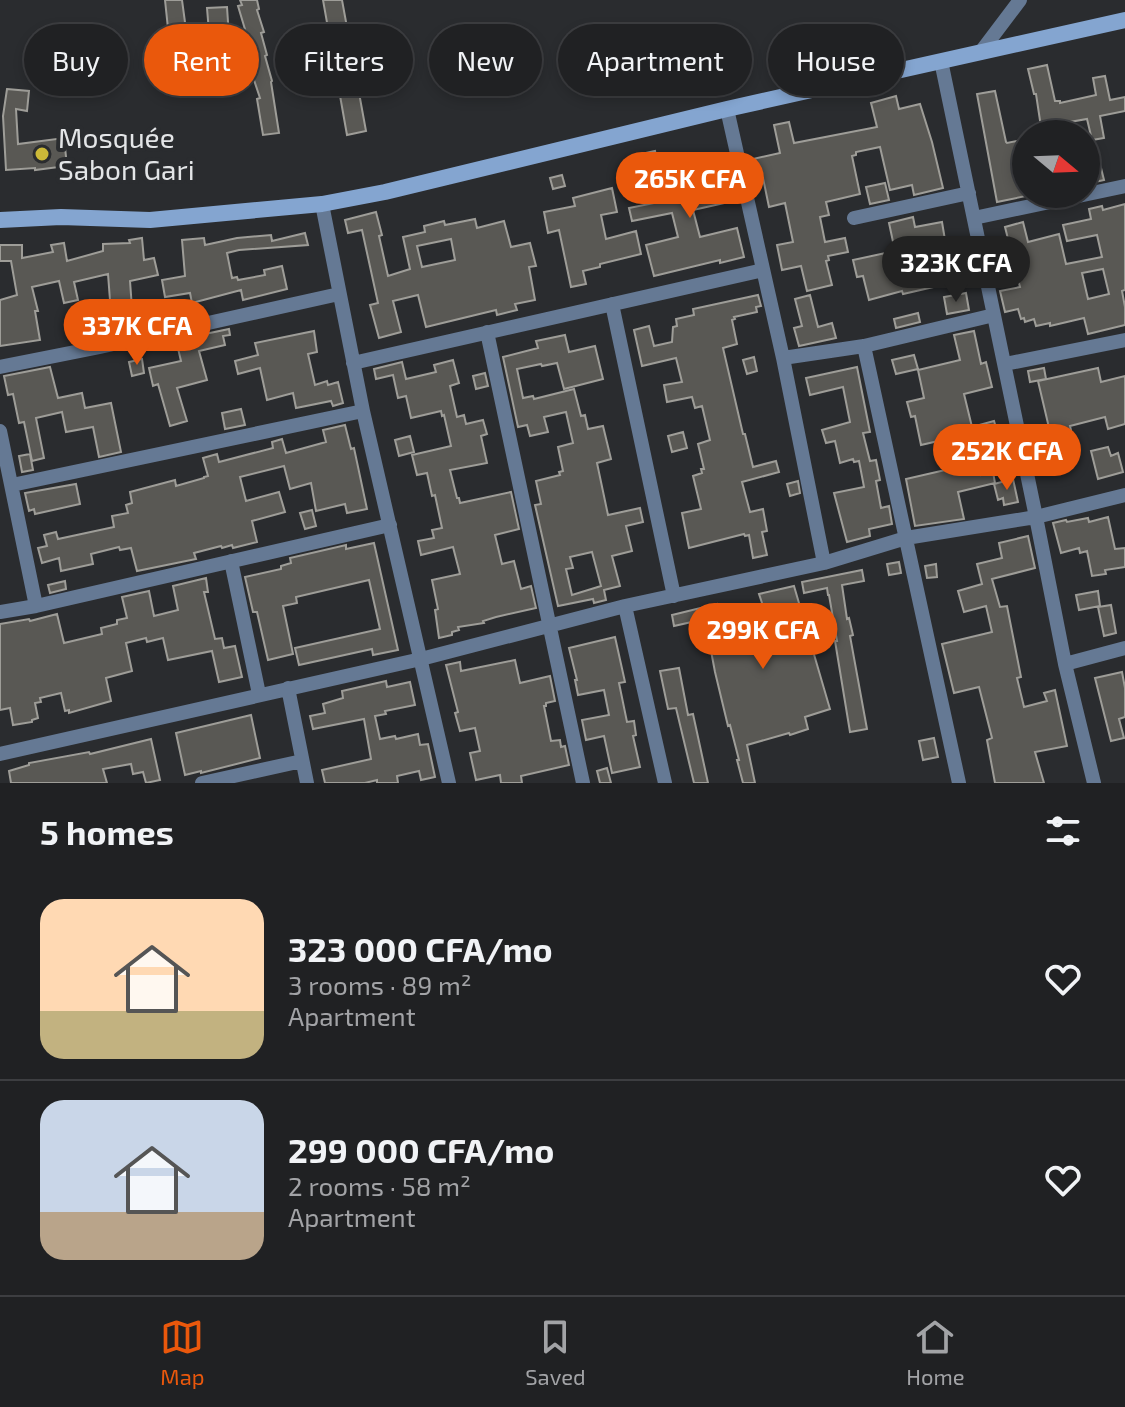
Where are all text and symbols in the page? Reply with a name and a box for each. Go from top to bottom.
chip: Buy [24,24,128,96]
chip: Rent [144,24,259,96]
chip: Filters [275,24,413,96]
chip: New [429,24,542,96]
chip: Apartment [558,24,752,96]
chip: House [768,24,904,96]
place label: Mosquée Sabon Gari [58,120,195,186]
north arrow [1012,120,1100,208]
map controls [1012,120,1100,208]
marker: Mosquée Sabon Gari [33,145,51,163]
pin: 265K CFA [607,152,773,220]
text: 265K CFA [634,162,746,193]
pin: 323K CFA [873,236,1039,304]
text: 323K CFA [900,246,1012,277]
pin: 337K CFA [54,299,220,367]
text: 337K CFA [82,309,192,340]
pin: 252K CFA [924,424,1090,492]
text: 252K CFA [951,434,1063,465]
pin: 299K CFA [680,603,846,671]
text: 299K CFA [706,613,820,644]
icon: filters [1041,809,1085,853]
text: 5 homes [40,811,174,852]
text: 323 000 CFA/mo [288,928,553,969]
icon: home [104,931,200,1027]
icon: heart [1041,957,1085,1001]
text: 3 rooms · 89 m² [288,969,472,1000]
text: Apartment [288,1000,416,1031]
text: 299 000 CFA/mo [288,1129,554,1170]
icon: home [104,1132,200,1228]
icon: heart [1041,1158,1085,1202]
text: 2 rooms · 58 m² [288,1170,471,1201]
text: Apartment [288,1201,416,1232]
tab: Map [160,1315,205,1389]
tab: Saved [525,1315,586,1389]
tab: Home [906,1315,965,1389]

